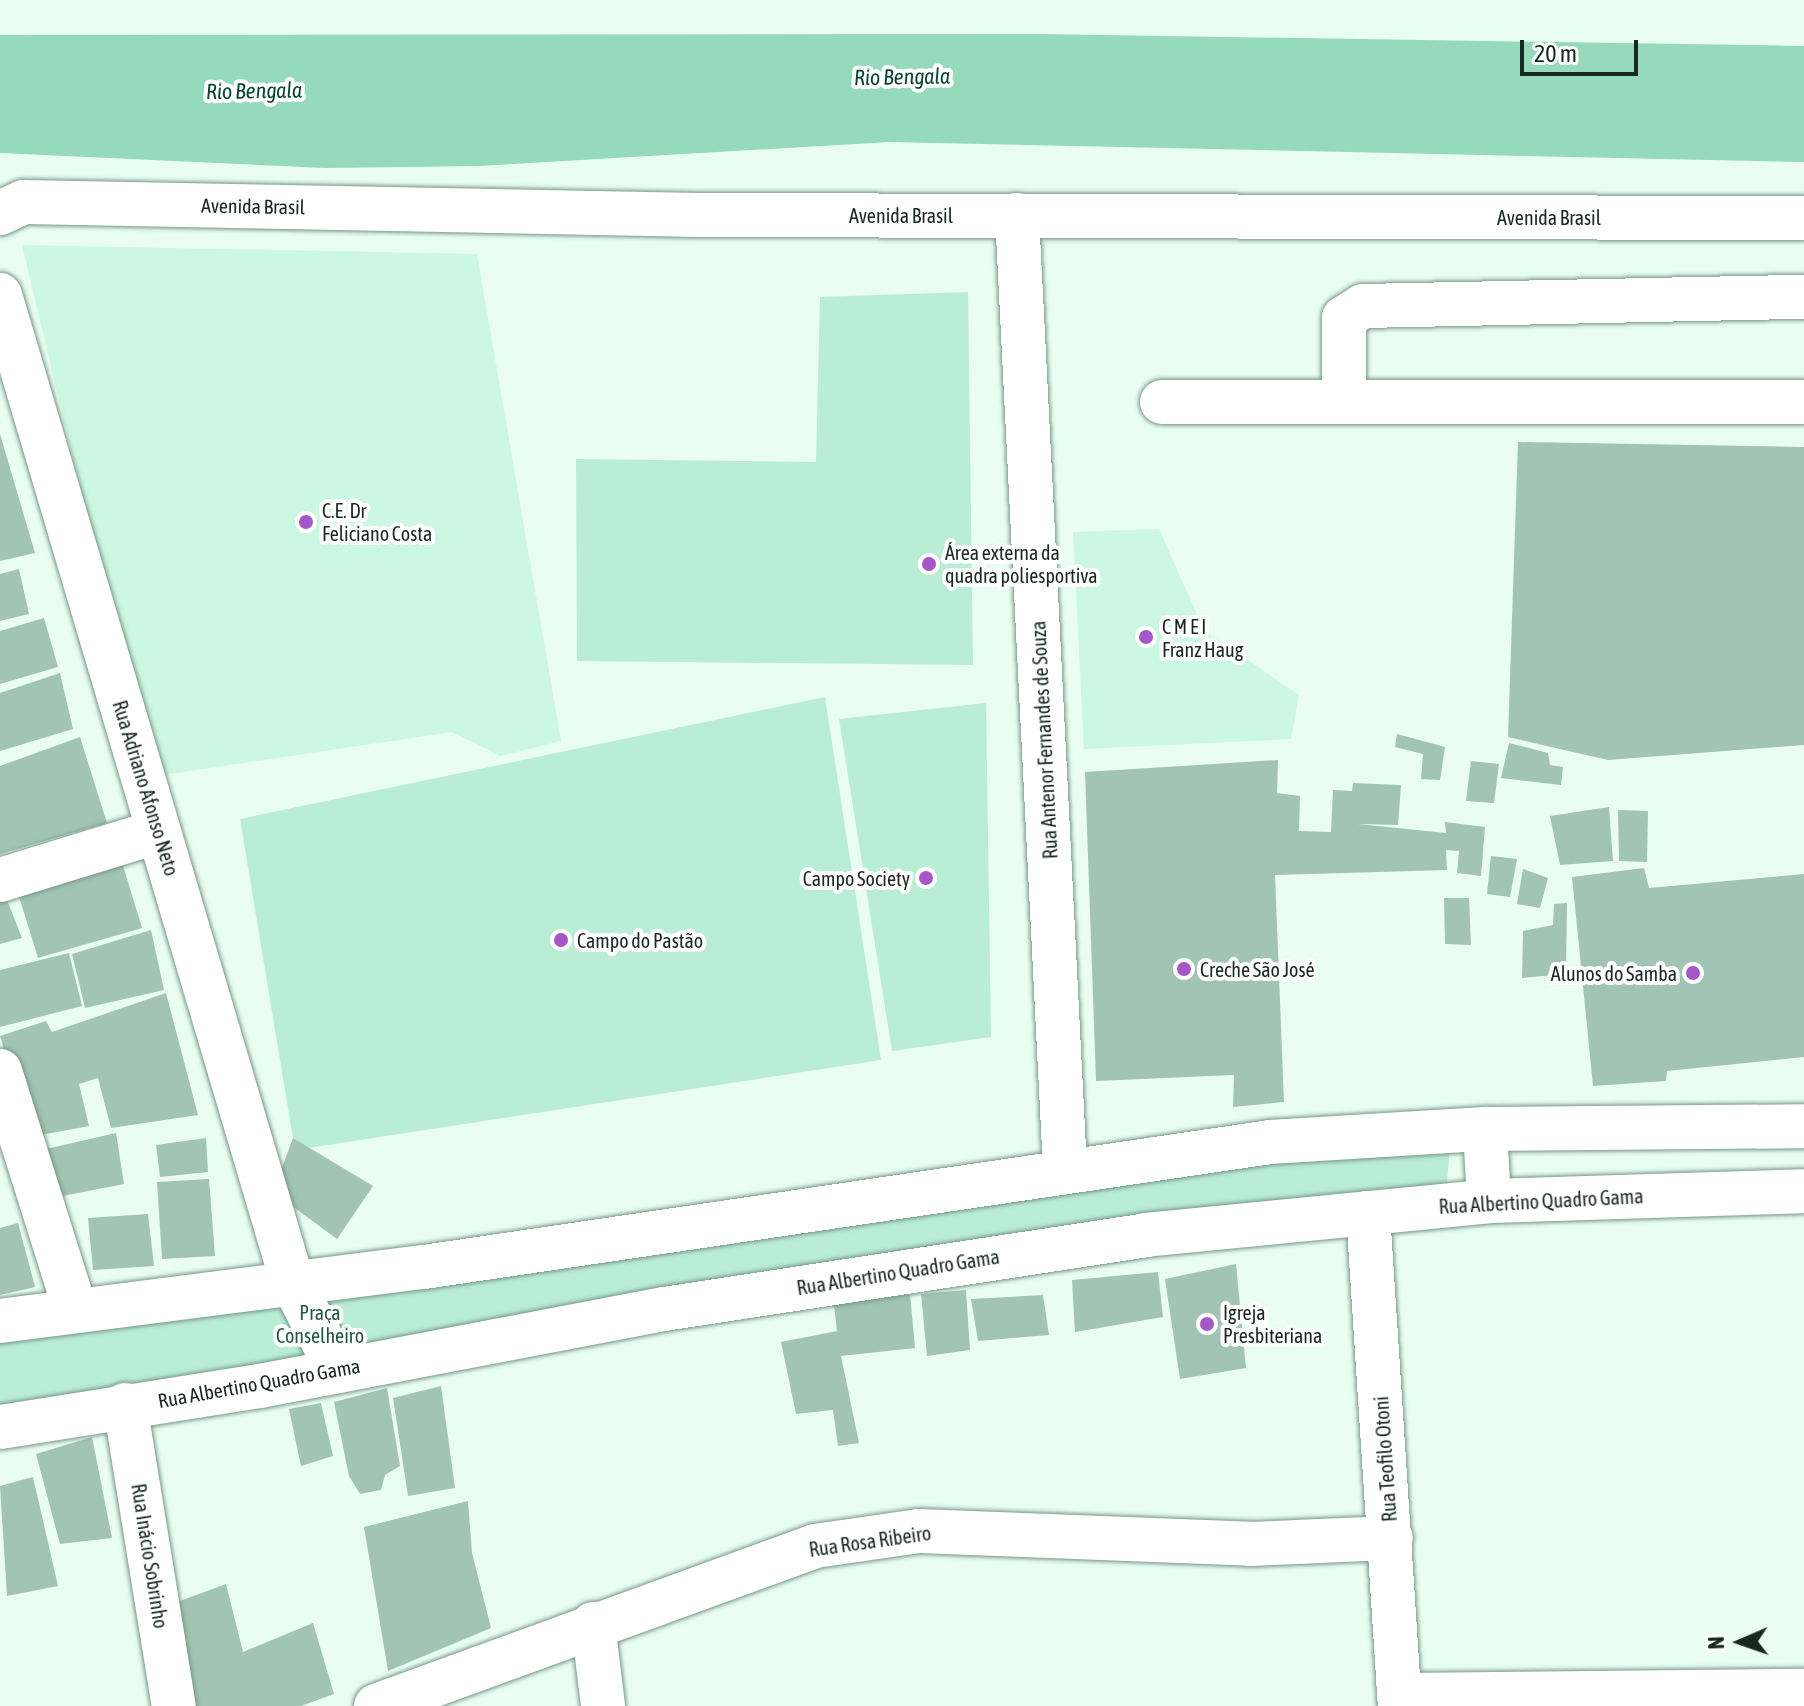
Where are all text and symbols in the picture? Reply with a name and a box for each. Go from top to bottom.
scale bar [1524,24,1642,74]
text: 20 m [1534,40,1577,67]
water label: Rio Bengala [854,63,950,91]
water label: Rio Bengala [206,77,302,105]
street label: Avenida Brasil [201,193,305,219]
street label: Avenida Brasil [849,203,953,227]
street label: Avenida Brasil [1497,205,1601,229]
place label: C.E. Dr Feliciano Costa [322,498,432,545]
marker: C.E. Dr Feliciano Costa [297,513,315,531]
place label: Área externa da quadra poliesportiva [945,540,1098,587]
marker: Área externa da quadra poliesportiva [920,555,938,573]
place label: C M E I Franz Haug [1162,614,1243,661]
street label: Rua Antenor Fernandes de Souza [1026,620,1062,860]
marker: C M E I Franz Haug [1137,628,1155,646]
street label: Rua Adriano Afonso Neto [108,697,184,879]
place label: Campo Society [803,866,910,890]
marker: Campo Society [917,869,935,887]
place label: Campo do Pastão [577,928,703,952]
marker: Campo do Pastão [552,931,570,949]
place label: Creche São José [1200,957,1315,981]
marker: Creche São José [1175,960,1193,978]
place label: Alunos do Samba [1551,961,1677,985]
marker: Alunos do Samba [1684,964,1702,982]
street label: Rua Albertino Quadro Gama [1438,1184,1644,1218]
street label: Rua Albertino Quadro Gama [795,1244,1001,1300]
place label: Igreja Presbiteriana [1223,1300,1322,1347]
park label: Praça Conselheiro [276,1301,364,1348]
marker: Igreja Presbiteriana [1198,1315,1216,1333]
street label: Rua Albertino Quadro Gama [156,1353,362,1413]
street label: Rua Teofilo Otoni [1369,1395,1401,1523]
street label: Rua Inácio Sobrinho [127,1482,173,1630]
street label: Rua Rosa Ribeiro [807,1521,933,1561]
north arrow [1700,1602,1780,1682]
text: N [1703,1636,1729,1650]

